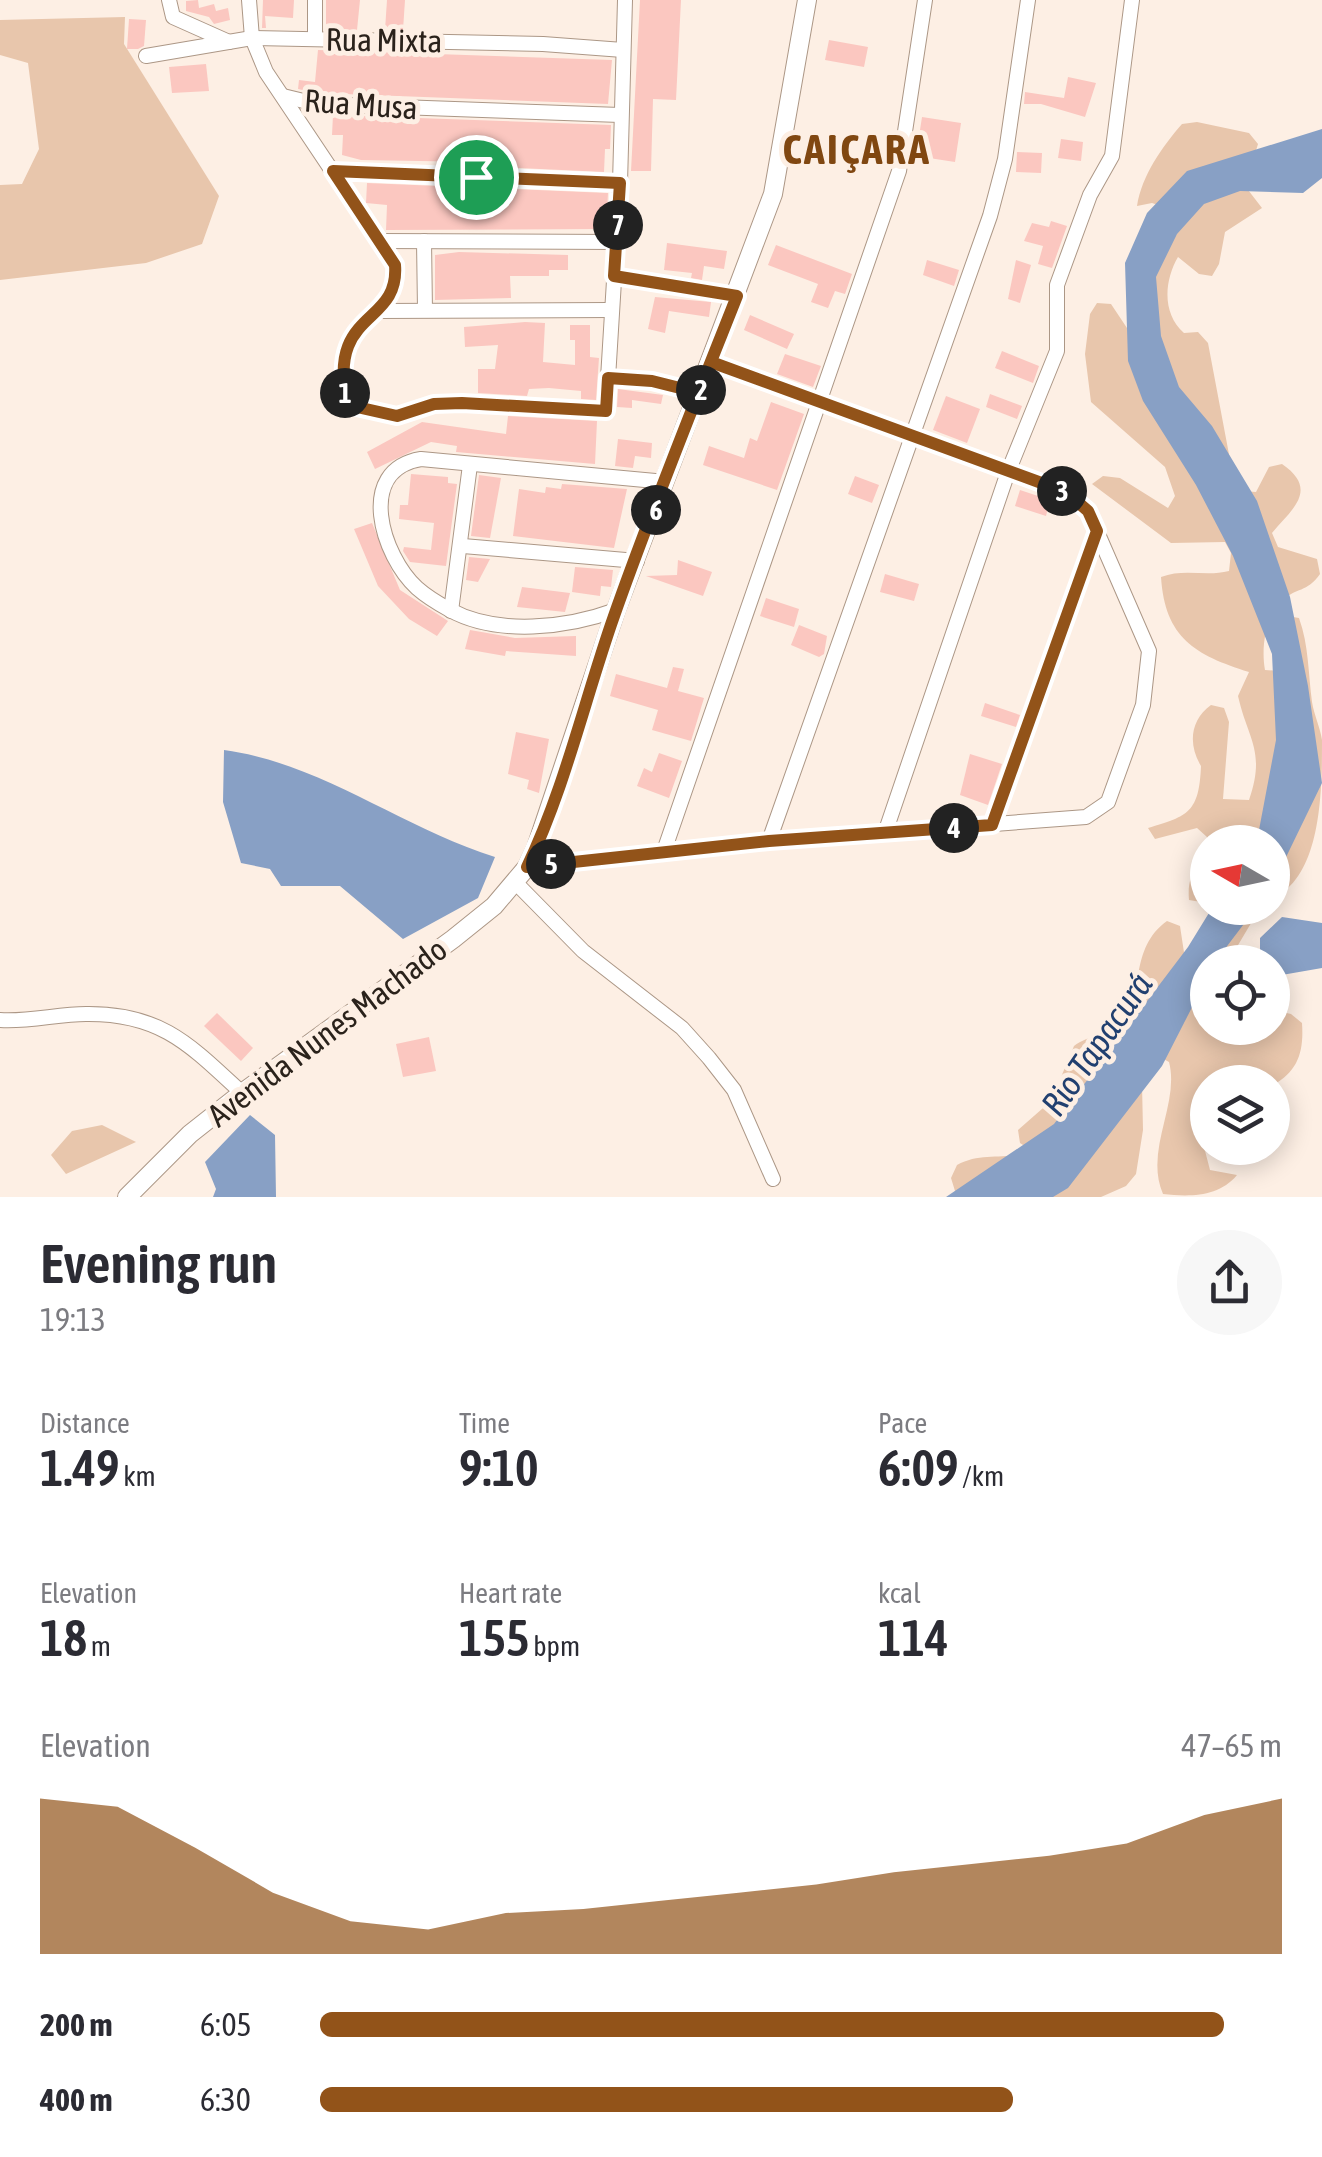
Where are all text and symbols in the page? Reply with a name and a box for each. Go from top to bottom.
street label: Rua Mixta [325,20,443,60]
street label: Rua Musa [303,82,419,126]
district label: CAIÇARA [783,125,931,173]
pin [434,135,519,220]
icon: arrive [449,150,504,205]
pin: 7 [593,200,643,250]
text: 7 [611,209,625,241]
pin: 2 [676,365,726,415]
pin: 1 [320,368,370,418]
text: 2 [694,374,708,406]
text: 1 [338,377,352,409]
pin: 3 [1037,466,1087,516]
text: 3 [1055,475,1069,507]
pin: 6 [631,485,681,535]
text: 6 [649,494,663,526]
pin: 4 [929,803,979,853]
text: 4 [947,812,961,844]
north arrow [1190,825,1290,925]
map controls [1190,825,1290,1165]
pin: 5 [526,839,576,889]
text: 5 [544,848,558,880]
street label: Avenida Nunes Machado [200,930,454,1134]
button: locate [1190,945,1290,1045]
water label: Rio Tapacurá [1032,965,1160,1123]
button: layers [1190,1065,1290,1165]
button: share [1177,1230,1282,1335]
text: Evening run [40,1232,277,1295]
text: 19:13 [40,1301,106,1338]
text: Distance [40,1407,130,1439]
text: Time [459,1407,510,1439]
text: Pace [878,1407,927,1439]
text: 1.49 [40,1439,119,1497]
text: 9:10 [459,1439,538,1497]
text: 6:09 [878,1439,958,1497]
text: km [119,1460,156,1492]
text: /km [958,1460,1004,1492]
text: Elevation [40,1577,137,1609]
text: Heart rate [459,1577,562,1609]
text: kcal [878,1577,921,1609]
text: 18 [40,1609,87,1667]
text: 155 [459,1609,530,1667]
text: 114 [878,1609,949,1667]
text: m [87,1630,111,1662]
text: bpm [530,1630,580,1662]
text: Elevation [40,1727,151,1764]
text: 47–65 m [1182,1727,1282,1764]
text: 200 m [40,2006,113,2043]
text: 6:05 [200,2006,251,2043]
text: 400 m [40,2081,113,2118]
text: 6:30 [200,2081,251,2118]

